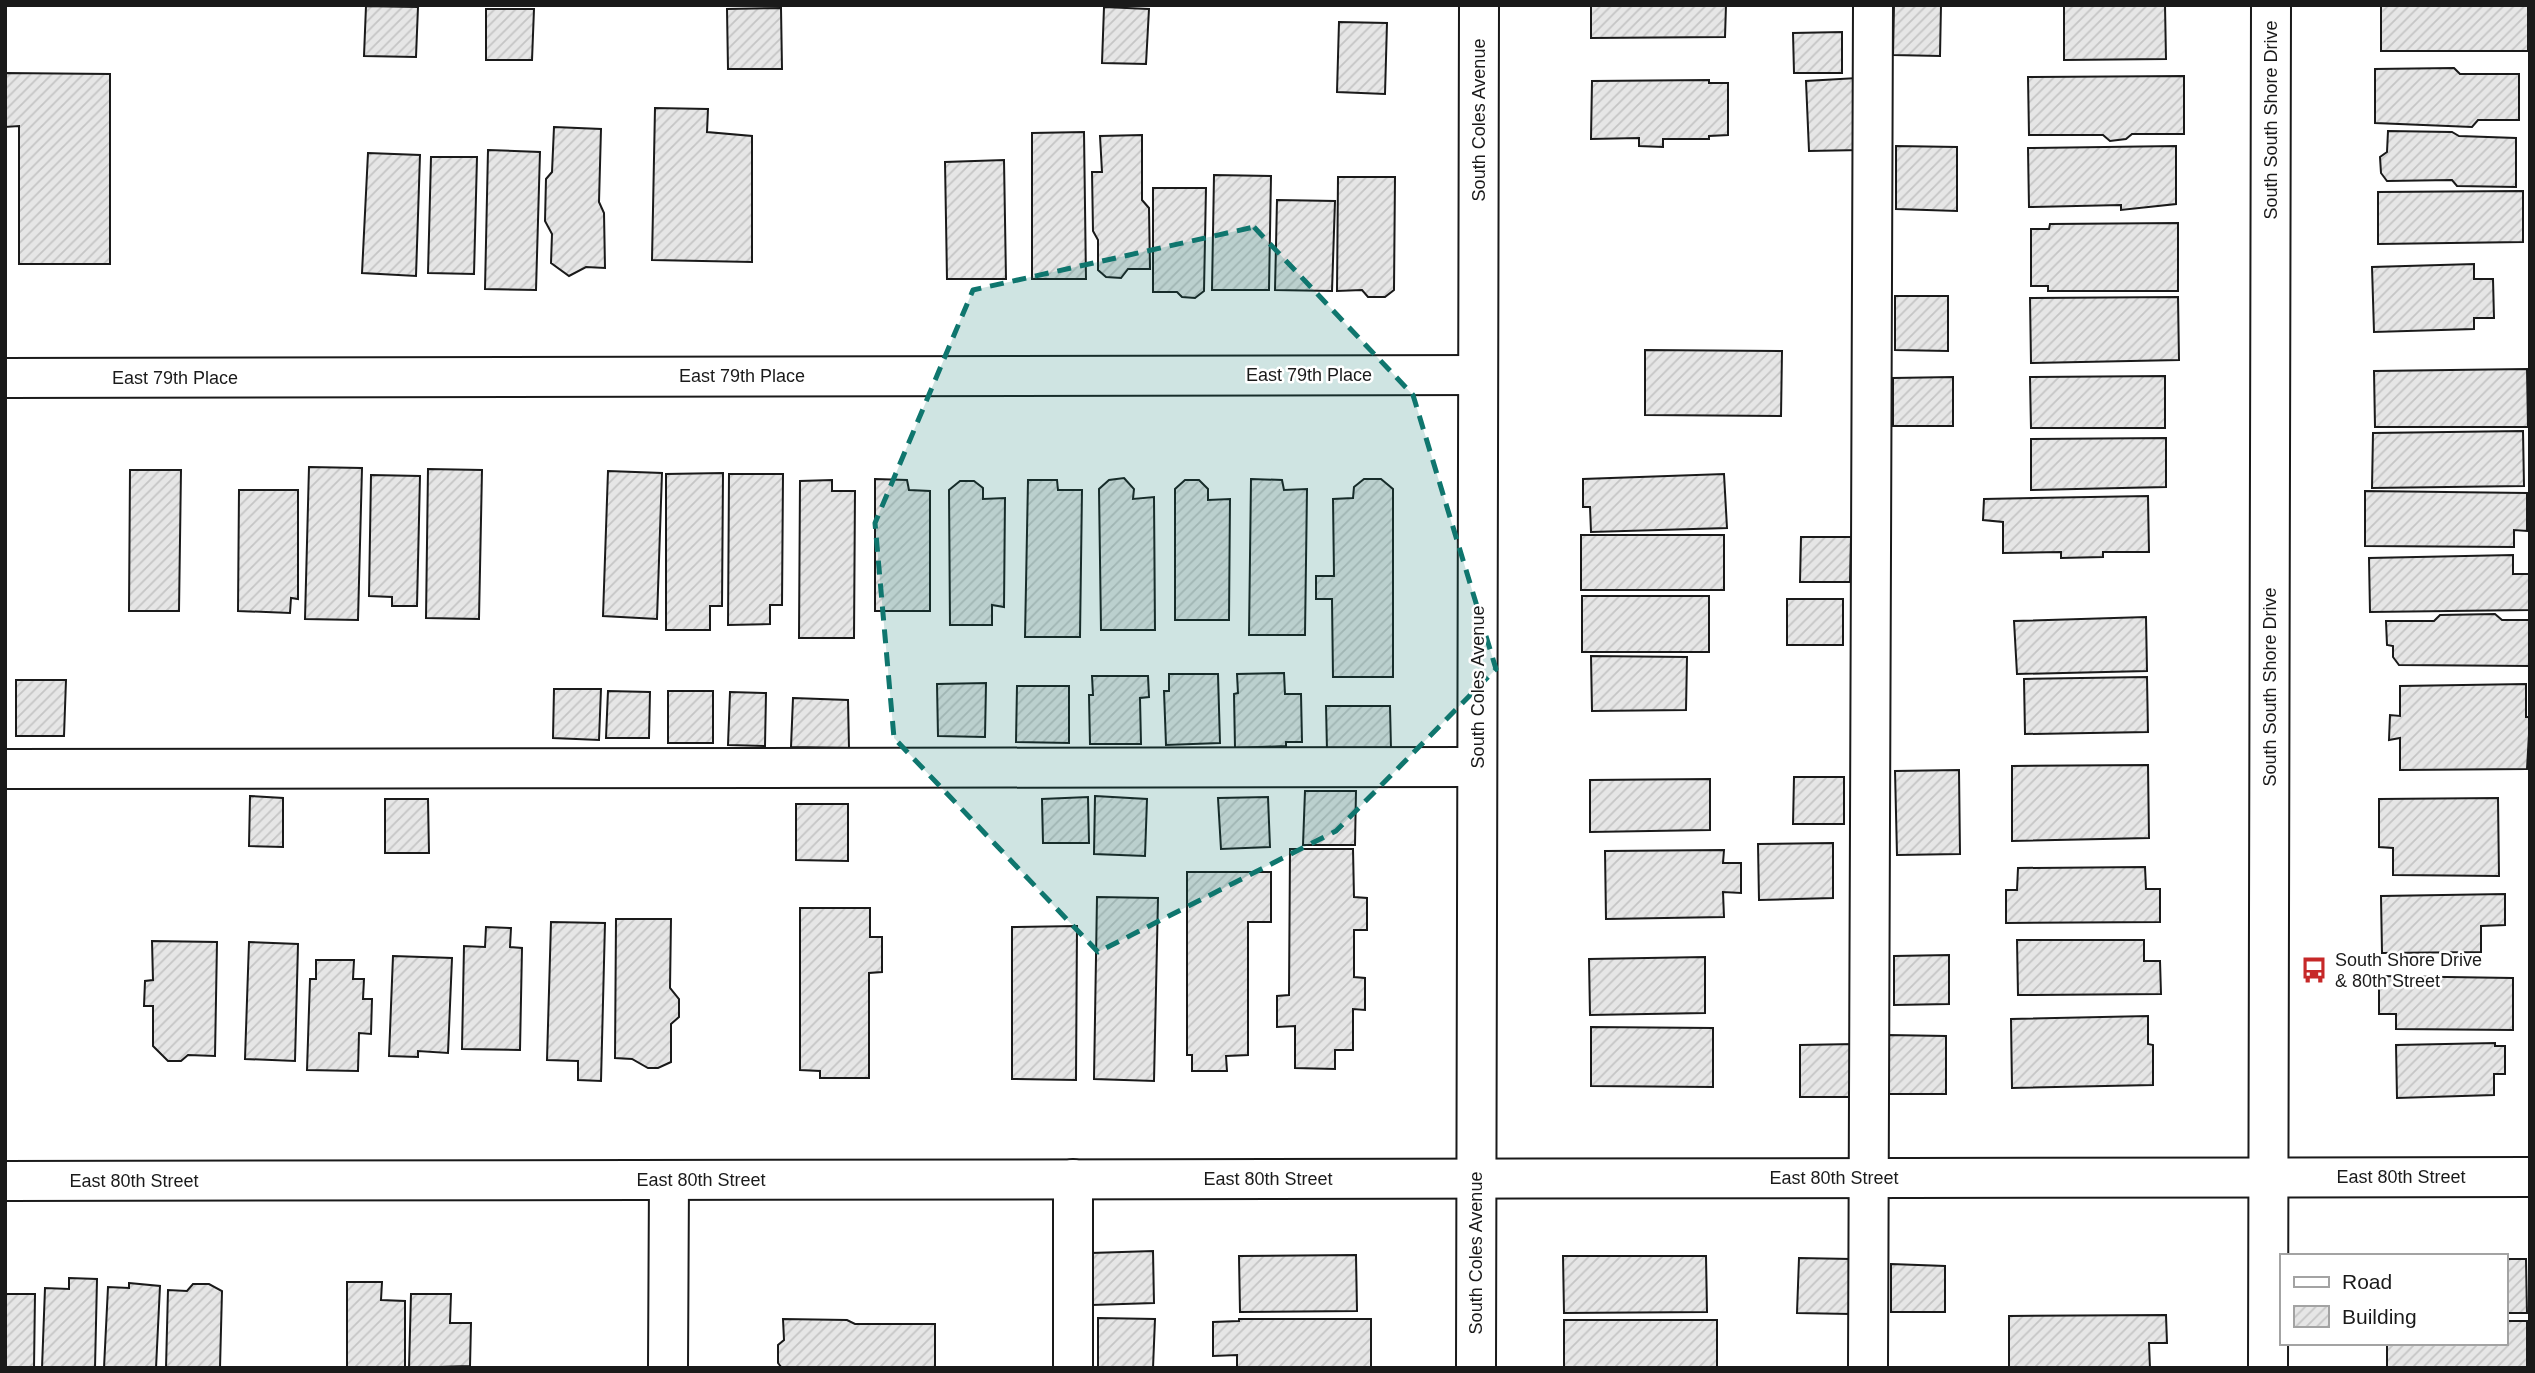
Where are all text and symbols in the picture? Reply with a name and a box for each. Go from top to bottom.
street label: South South Shore Drive [2261,20,2281,220]
street label: South Coles Avenue [1469,39,1489,201]
street label: East 79th Place [1246,365,1372,385]
street label: East 79th Place [679,366,805,386]
street label: East 79th Place [112,368,238,388]
street label: South South Shore Drive [2260,587,2280,787]
street label: South Coles Avenue [1468,606,1488,768]
place label: South Shore Drive & 80th Street [2335,950,2482,991]
bus stop icon: South Shore Drive & 80th Street [2299,955,2329,985]
street label: East 80th Street [2336,1167,2466,1187]
street label: East 80th Street [1769,1168,1899,1188]
street label: East 80th Street [1203,1169,1333,1189]
street label: East 80th Street [636,1170,766,1190]
street label: East 80th Street [69,1171,199,1191]
street label: South Coles Avenue [1466,1172,1486,1334]
legend [2280,1254,2507,1345]
text: Road [2342,1270,2392,1293]
text: Building [2342,1305,2417,1328]

